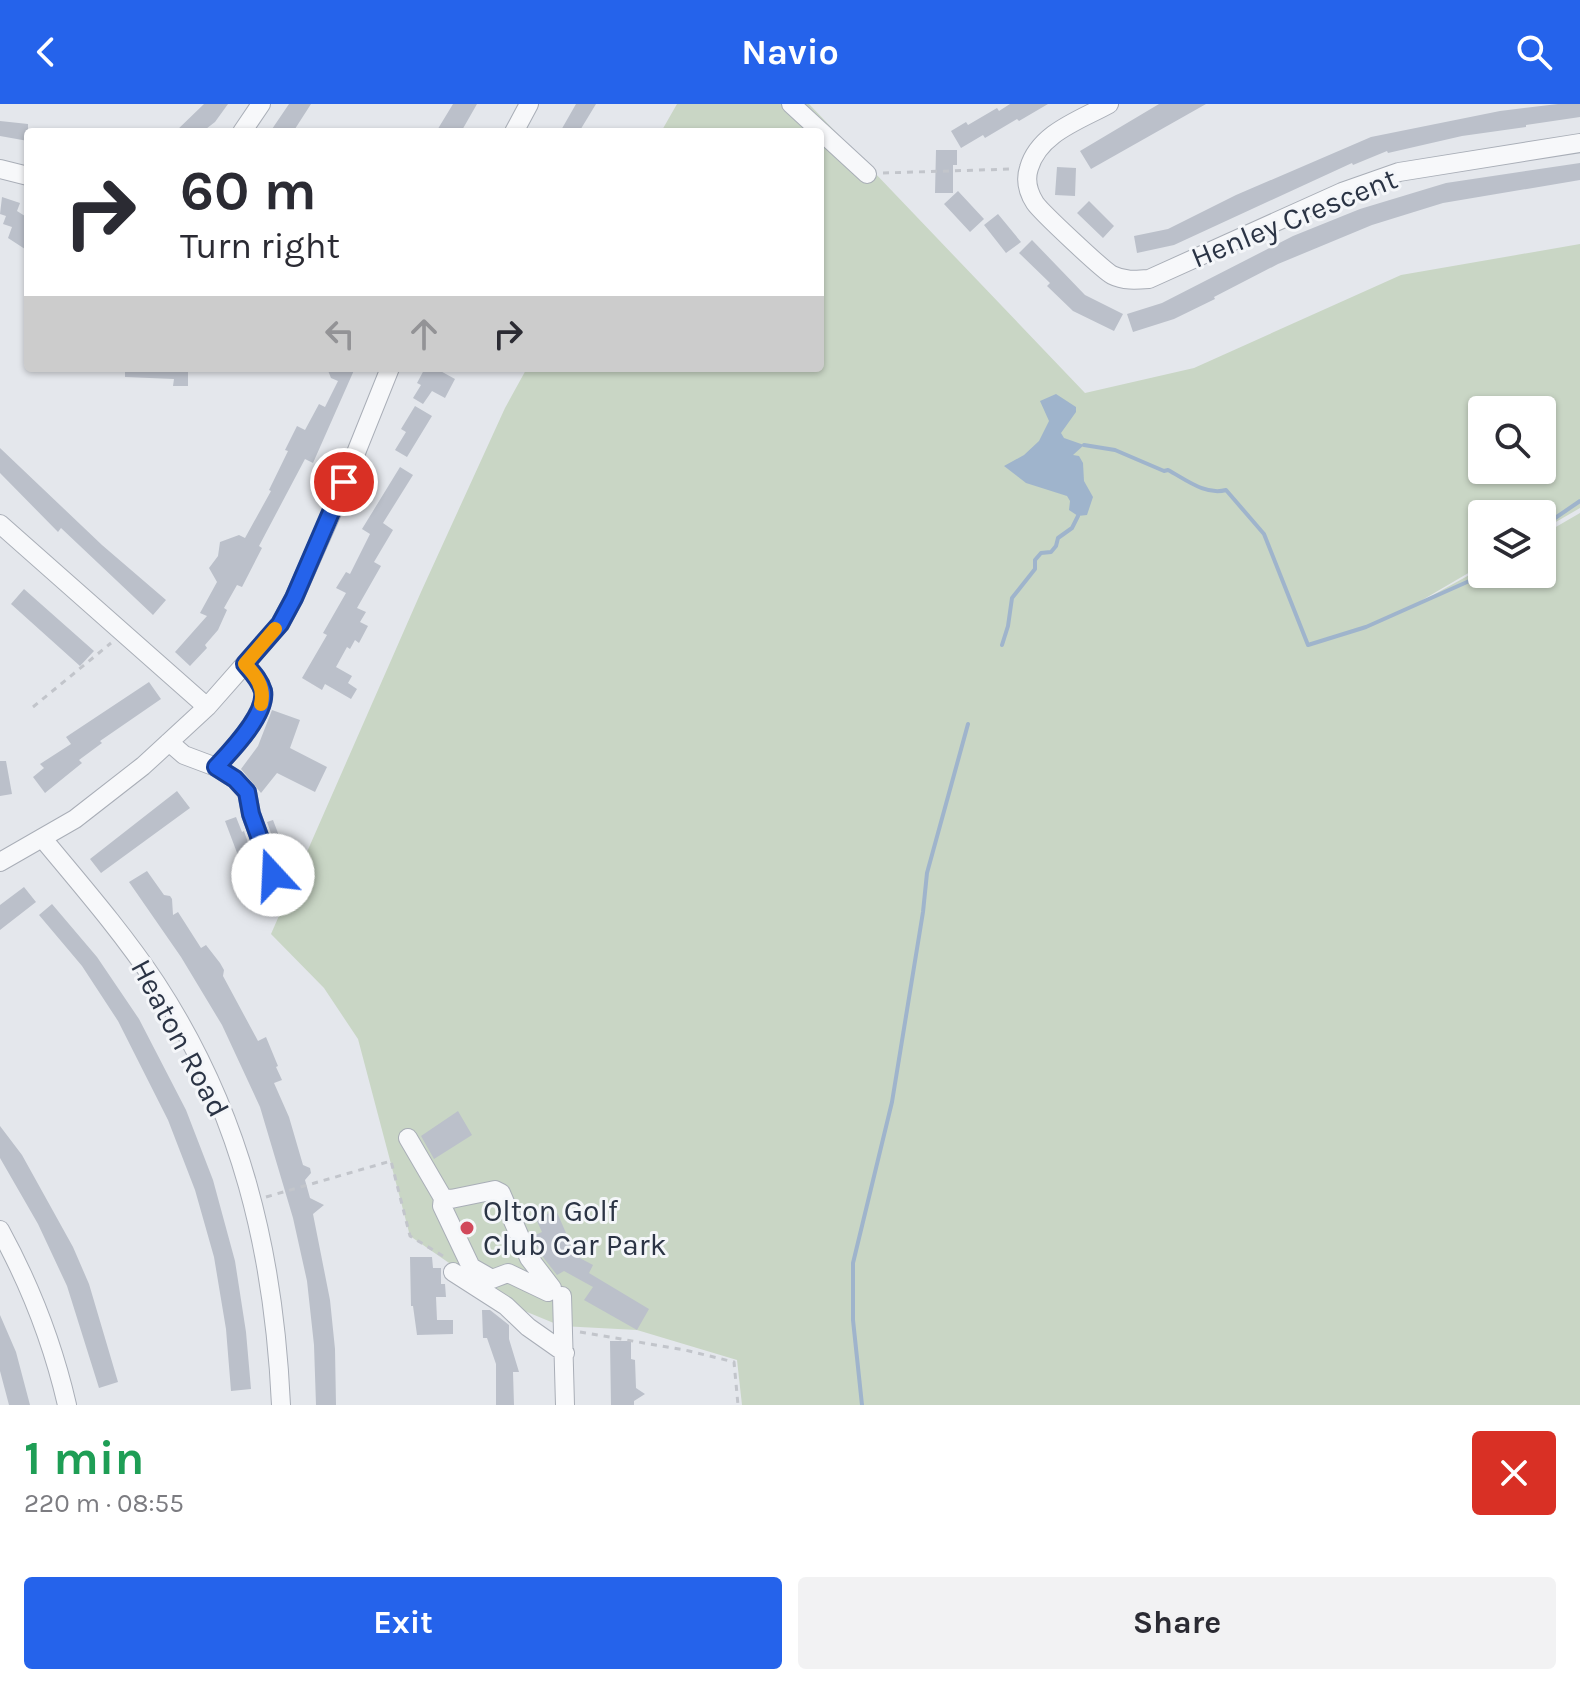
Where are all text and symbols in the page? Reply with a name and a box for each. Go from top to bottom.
icon: back [24,30,68,74]
icon: search [1512,30,1556,74]
text: Navio [741,31,839,73]
text: 60 m [180,158,317,223]
icon: right [48,160,152,264]
street label: Henley Crescent [1186,160,1402,276]
text: Turn right [180,225,340,267]
icon: left [318,312,362,356]
icon: ahead [402,312,446,356]
icon: right [486,312,530,356]
map controls [1468,396,1556,588]
button: search [1468,396,1556,484]
pin [310,448,378,516]
icon: arrive [322,460,366,504]
button: layers [1468,500,1556,588]
position arrow [231,833,315,917]
street label: Heaton Road [123,953,237,1123]
place label: Olton Golf Club Car Park [483,1193,667,1263]
marker: Olton Golf Club Car Park [458,1219,476,1237]
text: 1 min [24,1430,144,1486]
button: close [1472,1431,1556,1515]
text: 220 m · 08:55 [24,1488,184,1519]
button: Exit [24,1577,782,1669]
button: Share [798,1577,1556,1669]

